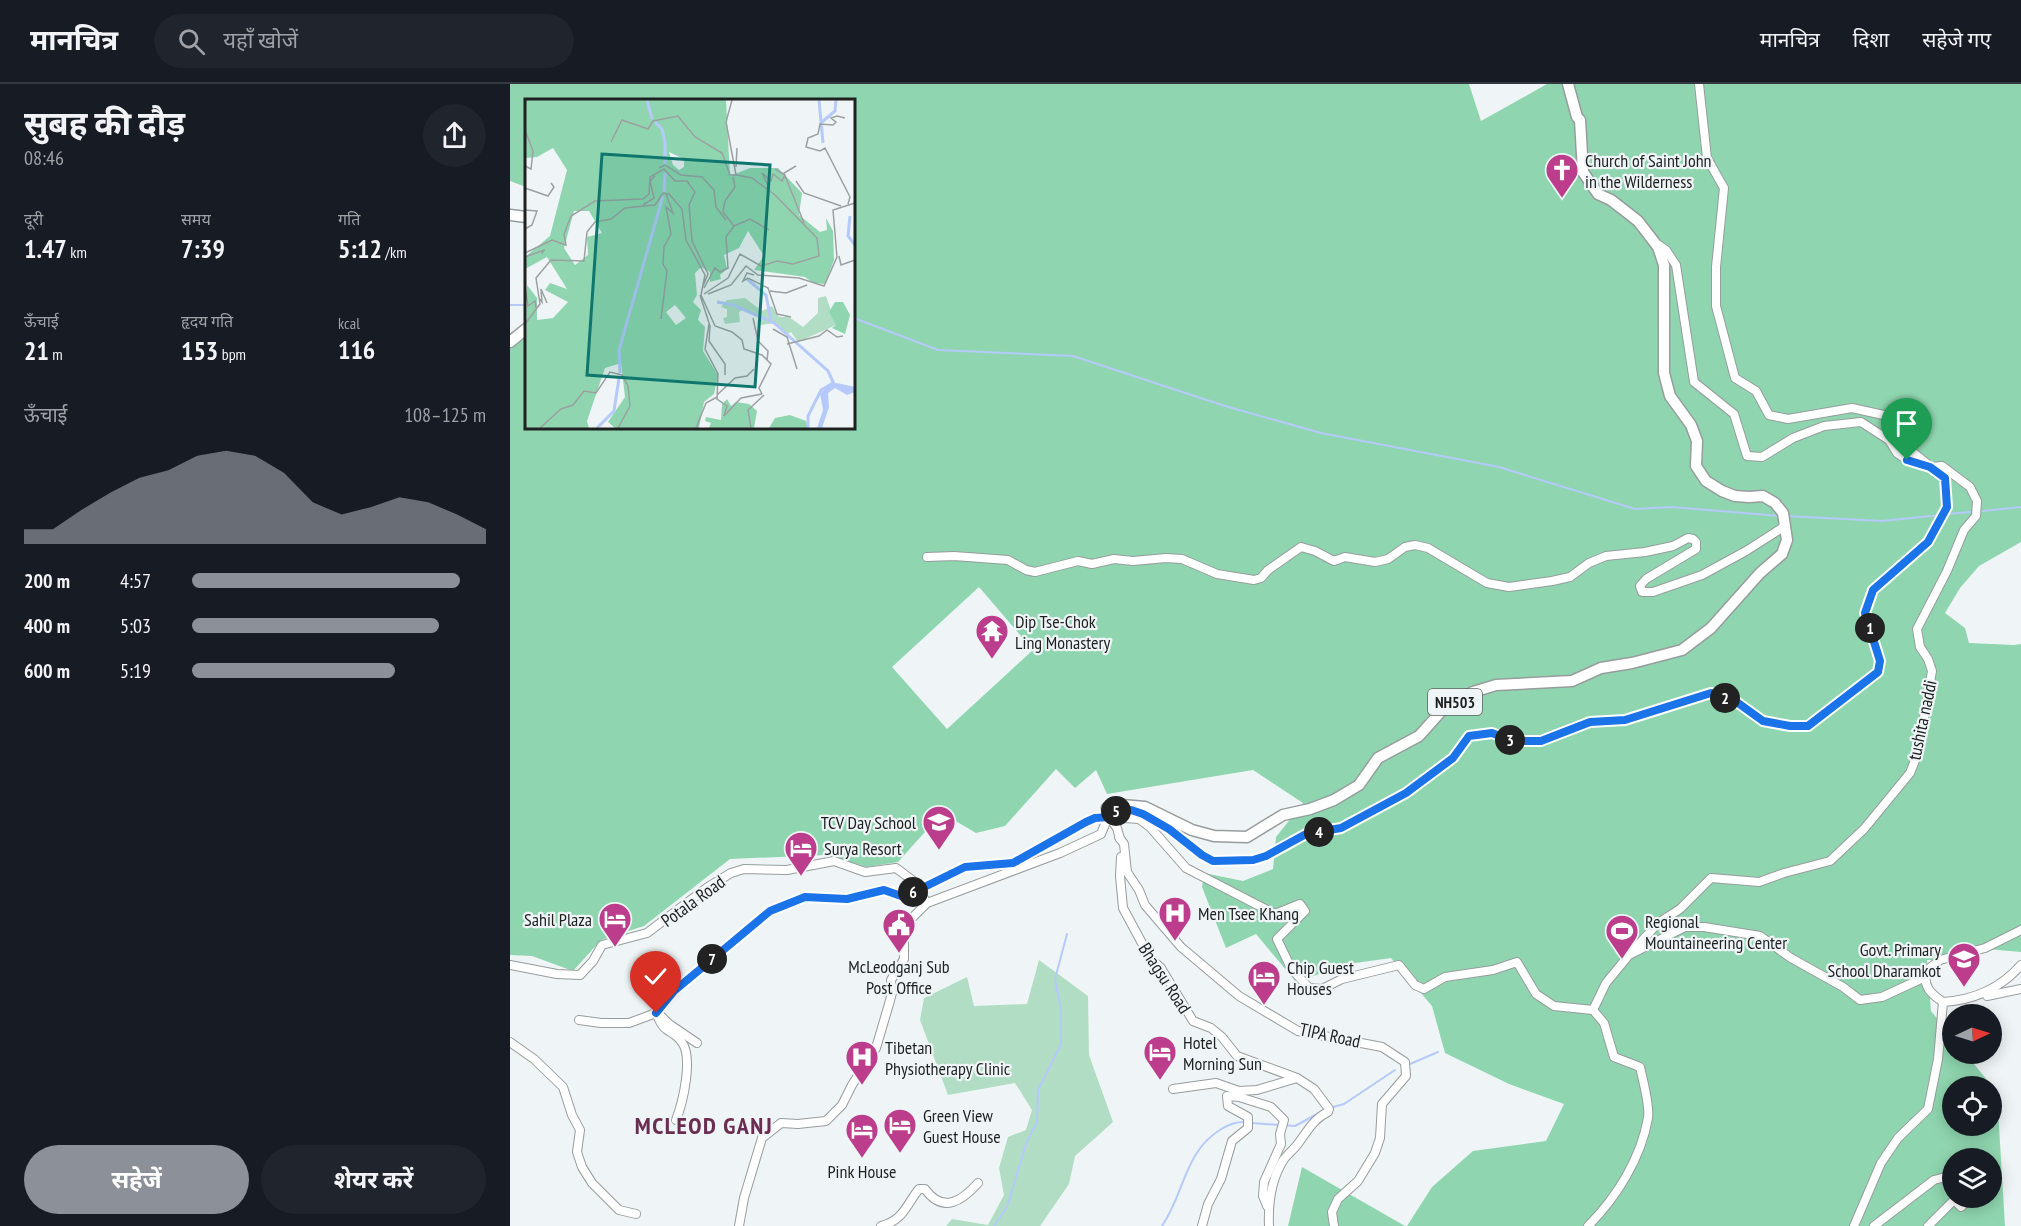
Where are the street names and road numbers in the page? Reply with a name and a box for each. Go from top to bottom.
street label: tushita naddi [1902,678,1942,762]
road number: NH503 [1428,689,1482,715]
street label: Potala Road [657,870,729,932]
street label: Bhagsu Road [1134,938,1196,1018]
street label: TIPA Road [1297,1017,1363,1053]

